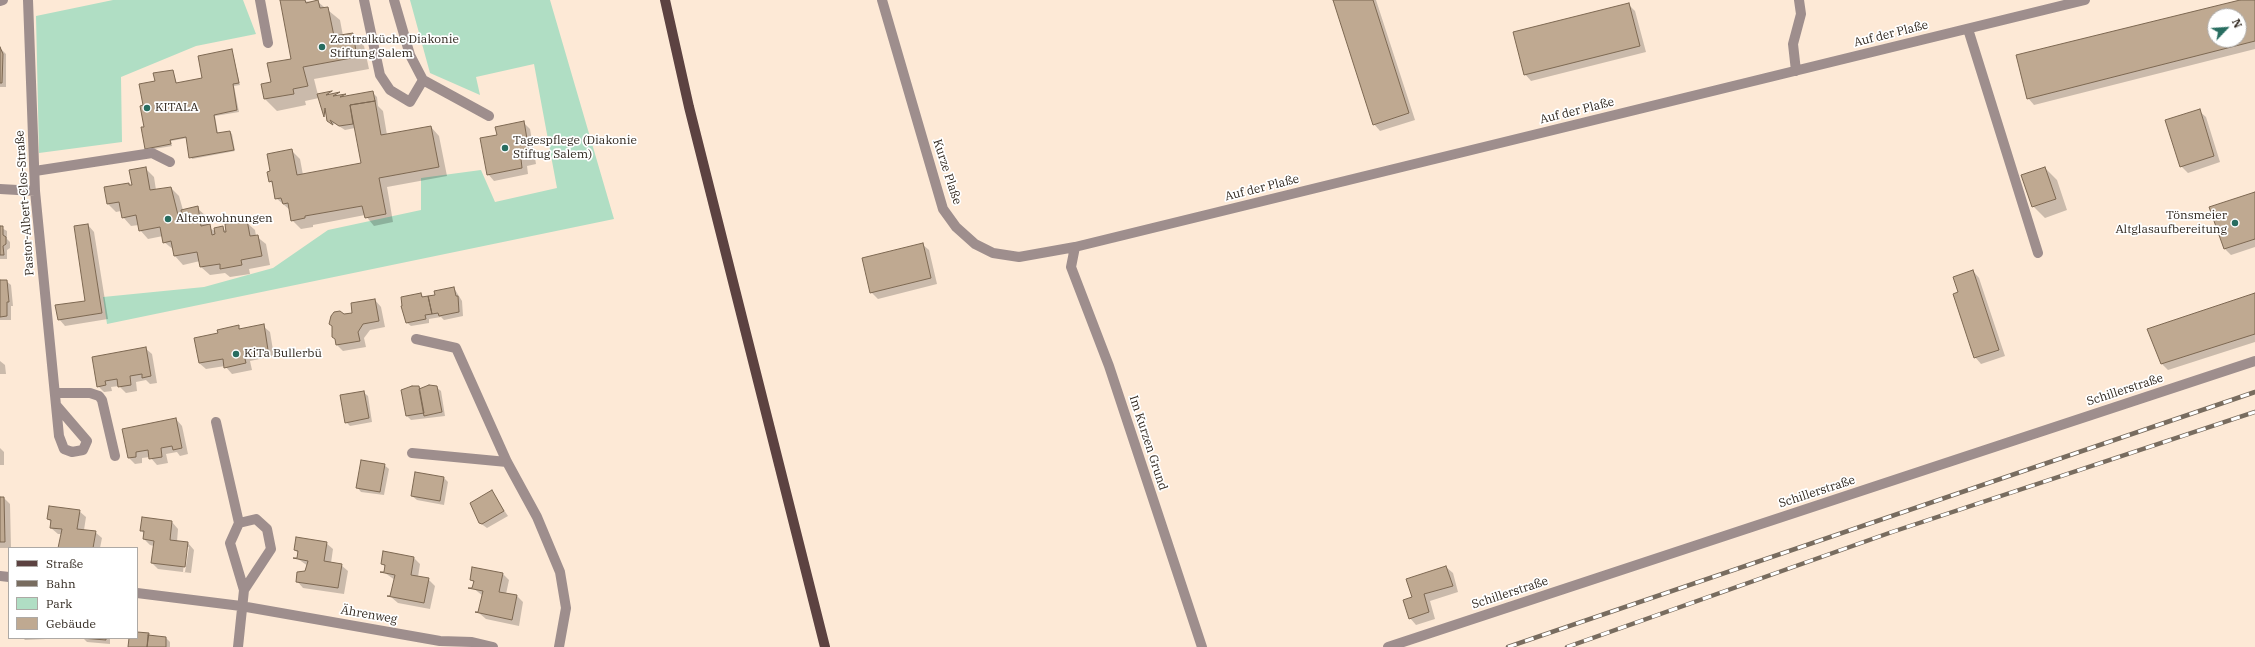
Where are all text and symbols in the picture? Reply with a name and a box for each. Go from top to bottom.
north arrow [2207,8,2247,48]
text: N [2229,16,2245,30]
street label: Auf der Plaße [1852,18,1930,50]
place label: Zentralküche Diakonie Stiftung Salem [330,33,459,61]
marker: Zentralküche Diakonie Stiftung Salem [317,42,327,52]
street label: Auf der Plaße [1538,95,1616,127]
place label: KITALA [155,101,199,115]
marker: KITALA [142,103,152,113]
street label: Pastor-Albert-Clos-Straße [13,130,37,276]
place label: Tagespflege (Diakonie Stiftug Salem) [513,134,637,162]
street label: Kurze Plaße [930,137,964,207]
marker: Tagespflege (Diakonie Stiftug Salem) [500,143,510,153]
street label: Auf der Plaße [1223,172,1301,204]
place label: Tönsmeier Altglasaufbereitung [2115,209,2227,237]
place label: Altenwohnungen [176,212,273,226]
marker: Altenwohnungen [163,214,173,224]
marker: Tönsmeier Altglasaufbereitung [2230,218,2240,228]
place label: KiTa Bullerbü [244,347,322,361]
marker: KiTa Bullerbü [231,349,241,359]
street label: Schillerstraße [2085,371,2165,409]
street label: Im Kurzen Grund [1126,394,1170,492]
street label: Schillerstraße [1777,473,1857,511]
legend [8,547,138,639]
text: Straße [46,556,83,571]
street label: Schillerstraße [1470,574,1550,612]
text: Bahn [46,576,76,591]
text: Park [46,596,72,611]
street label: Ährenweg [340,603,398,627]
text: Gebäude [46,616,96,631]

